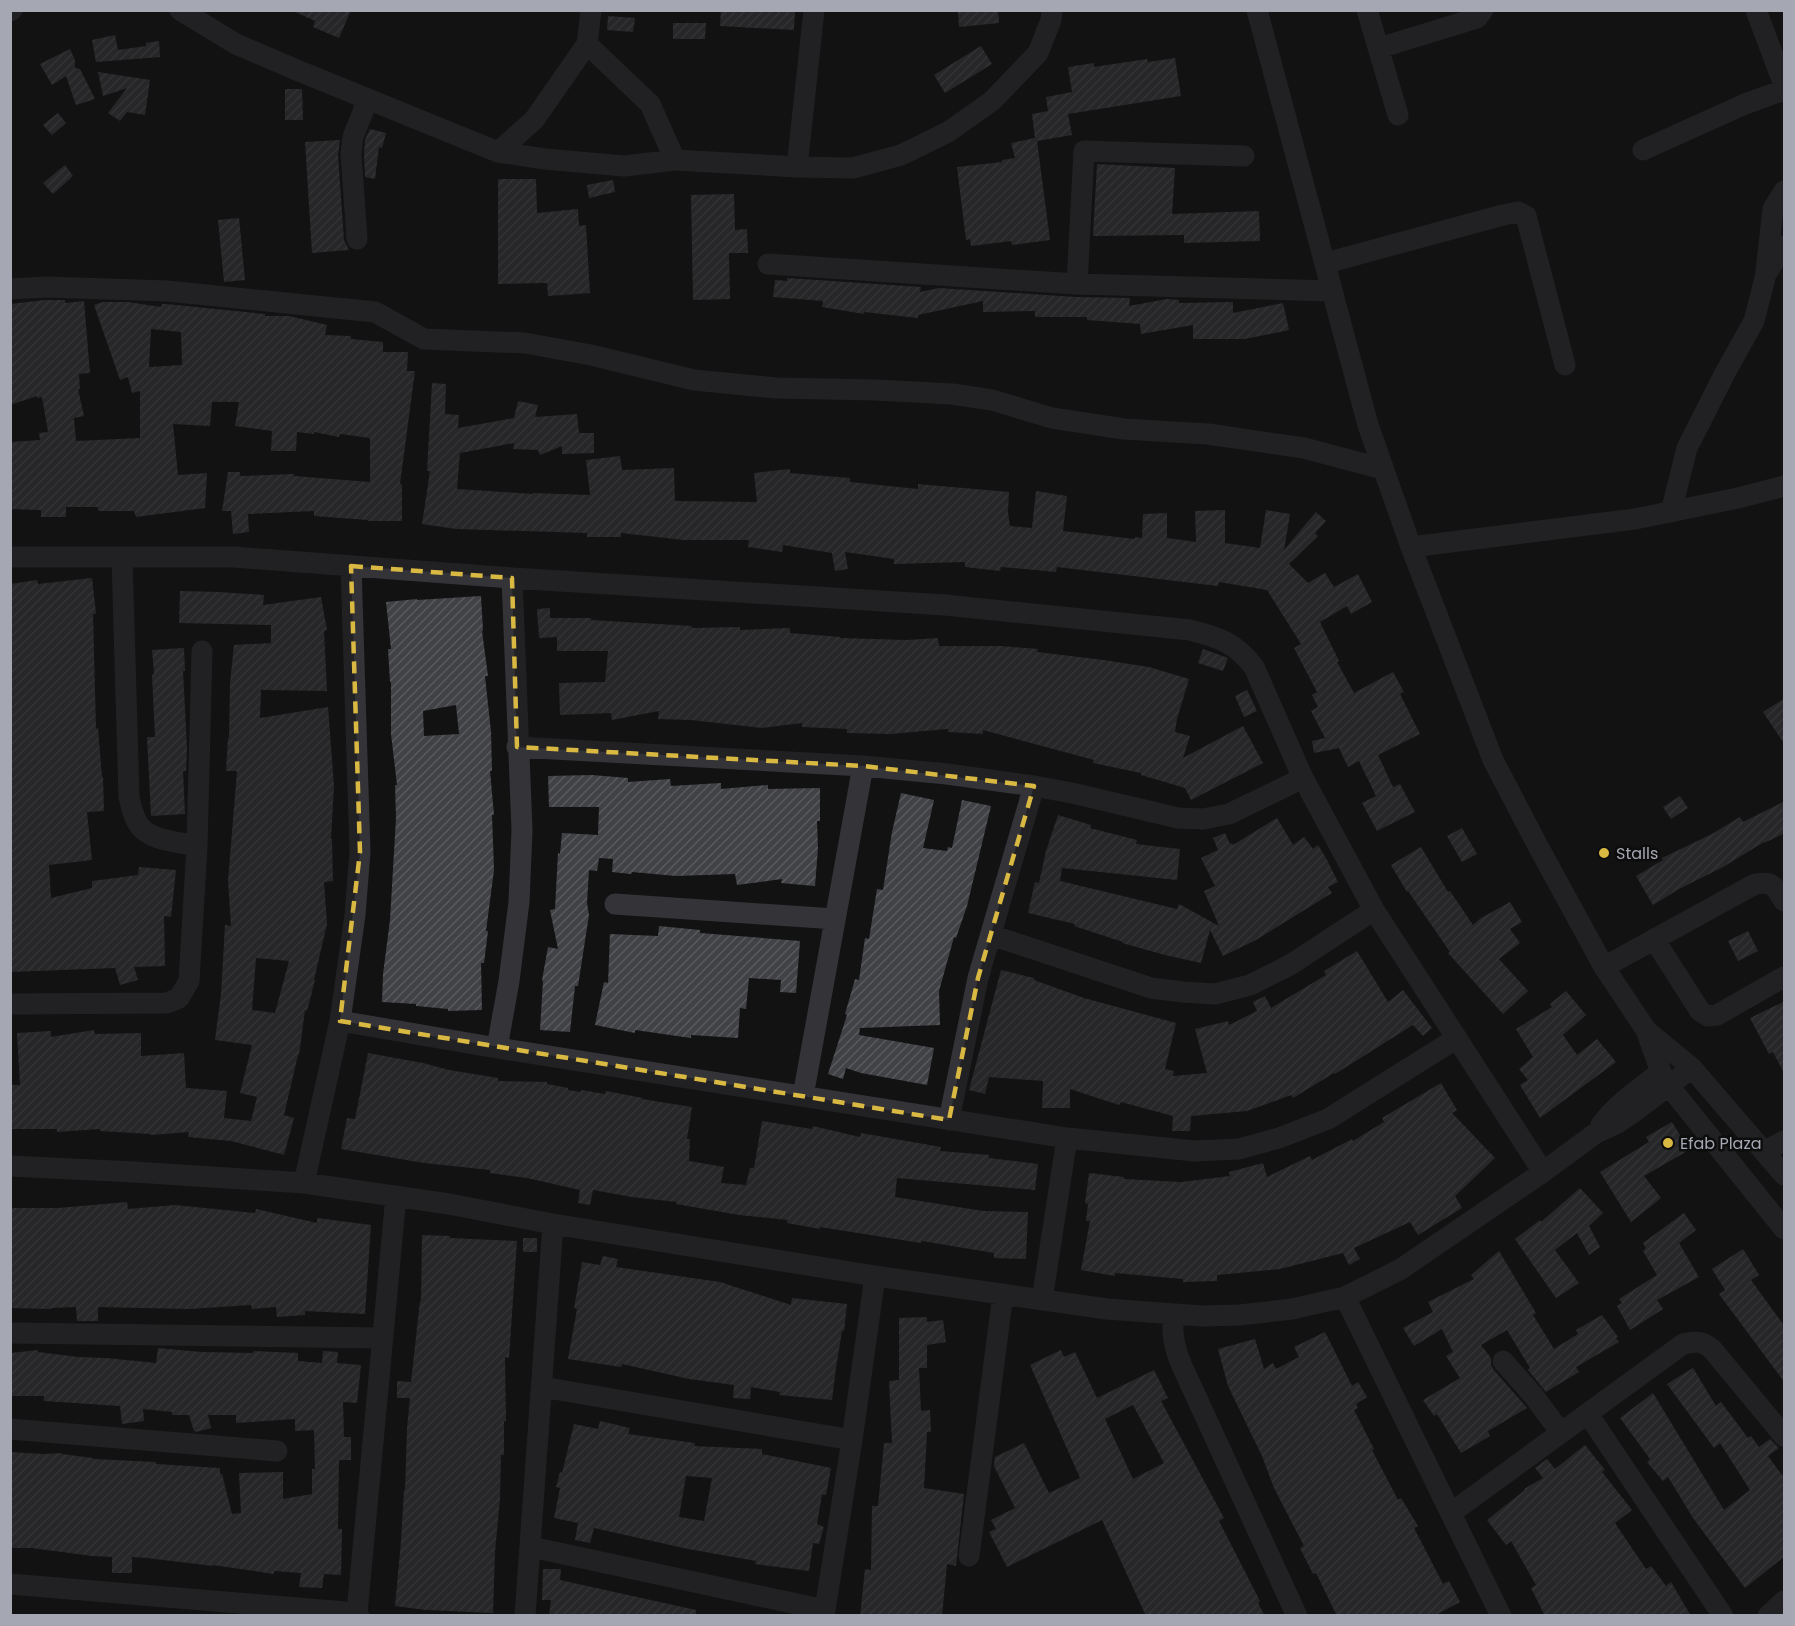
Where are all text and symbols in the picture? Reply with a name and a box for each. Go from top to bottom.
place label: Stalls [1616,842,1658,865]
marker: Stalls [1597,846,1611,860]
place label: Efab Plaza [1680,1132,1762,1155]
marker: Efab Plaza [1661,1136,1675,1150]

